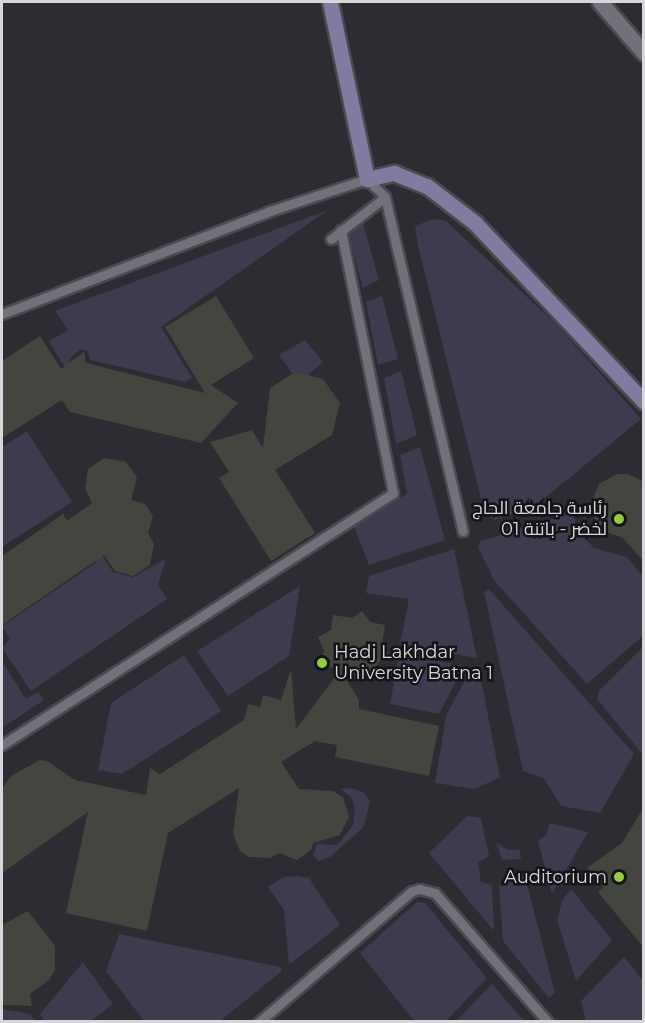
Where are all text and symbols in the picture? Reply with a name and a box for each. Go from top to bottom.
place label: رئاسة جامعة الحاج لخضر - باتنة 01 [472,498,607,540]
marker: رئاسة جامعة الحاج لخضر - باتنة 01 [612,512,626,526]
place label: Hadj Lakhdar University Batna 1 [334,642,493,684]
marker: Hadj Lakhdar University Batna 1 [315,656,329,670]
place label: Auditorium [504,866,607,888]
marker: Auditorium [612,870,626,884]

